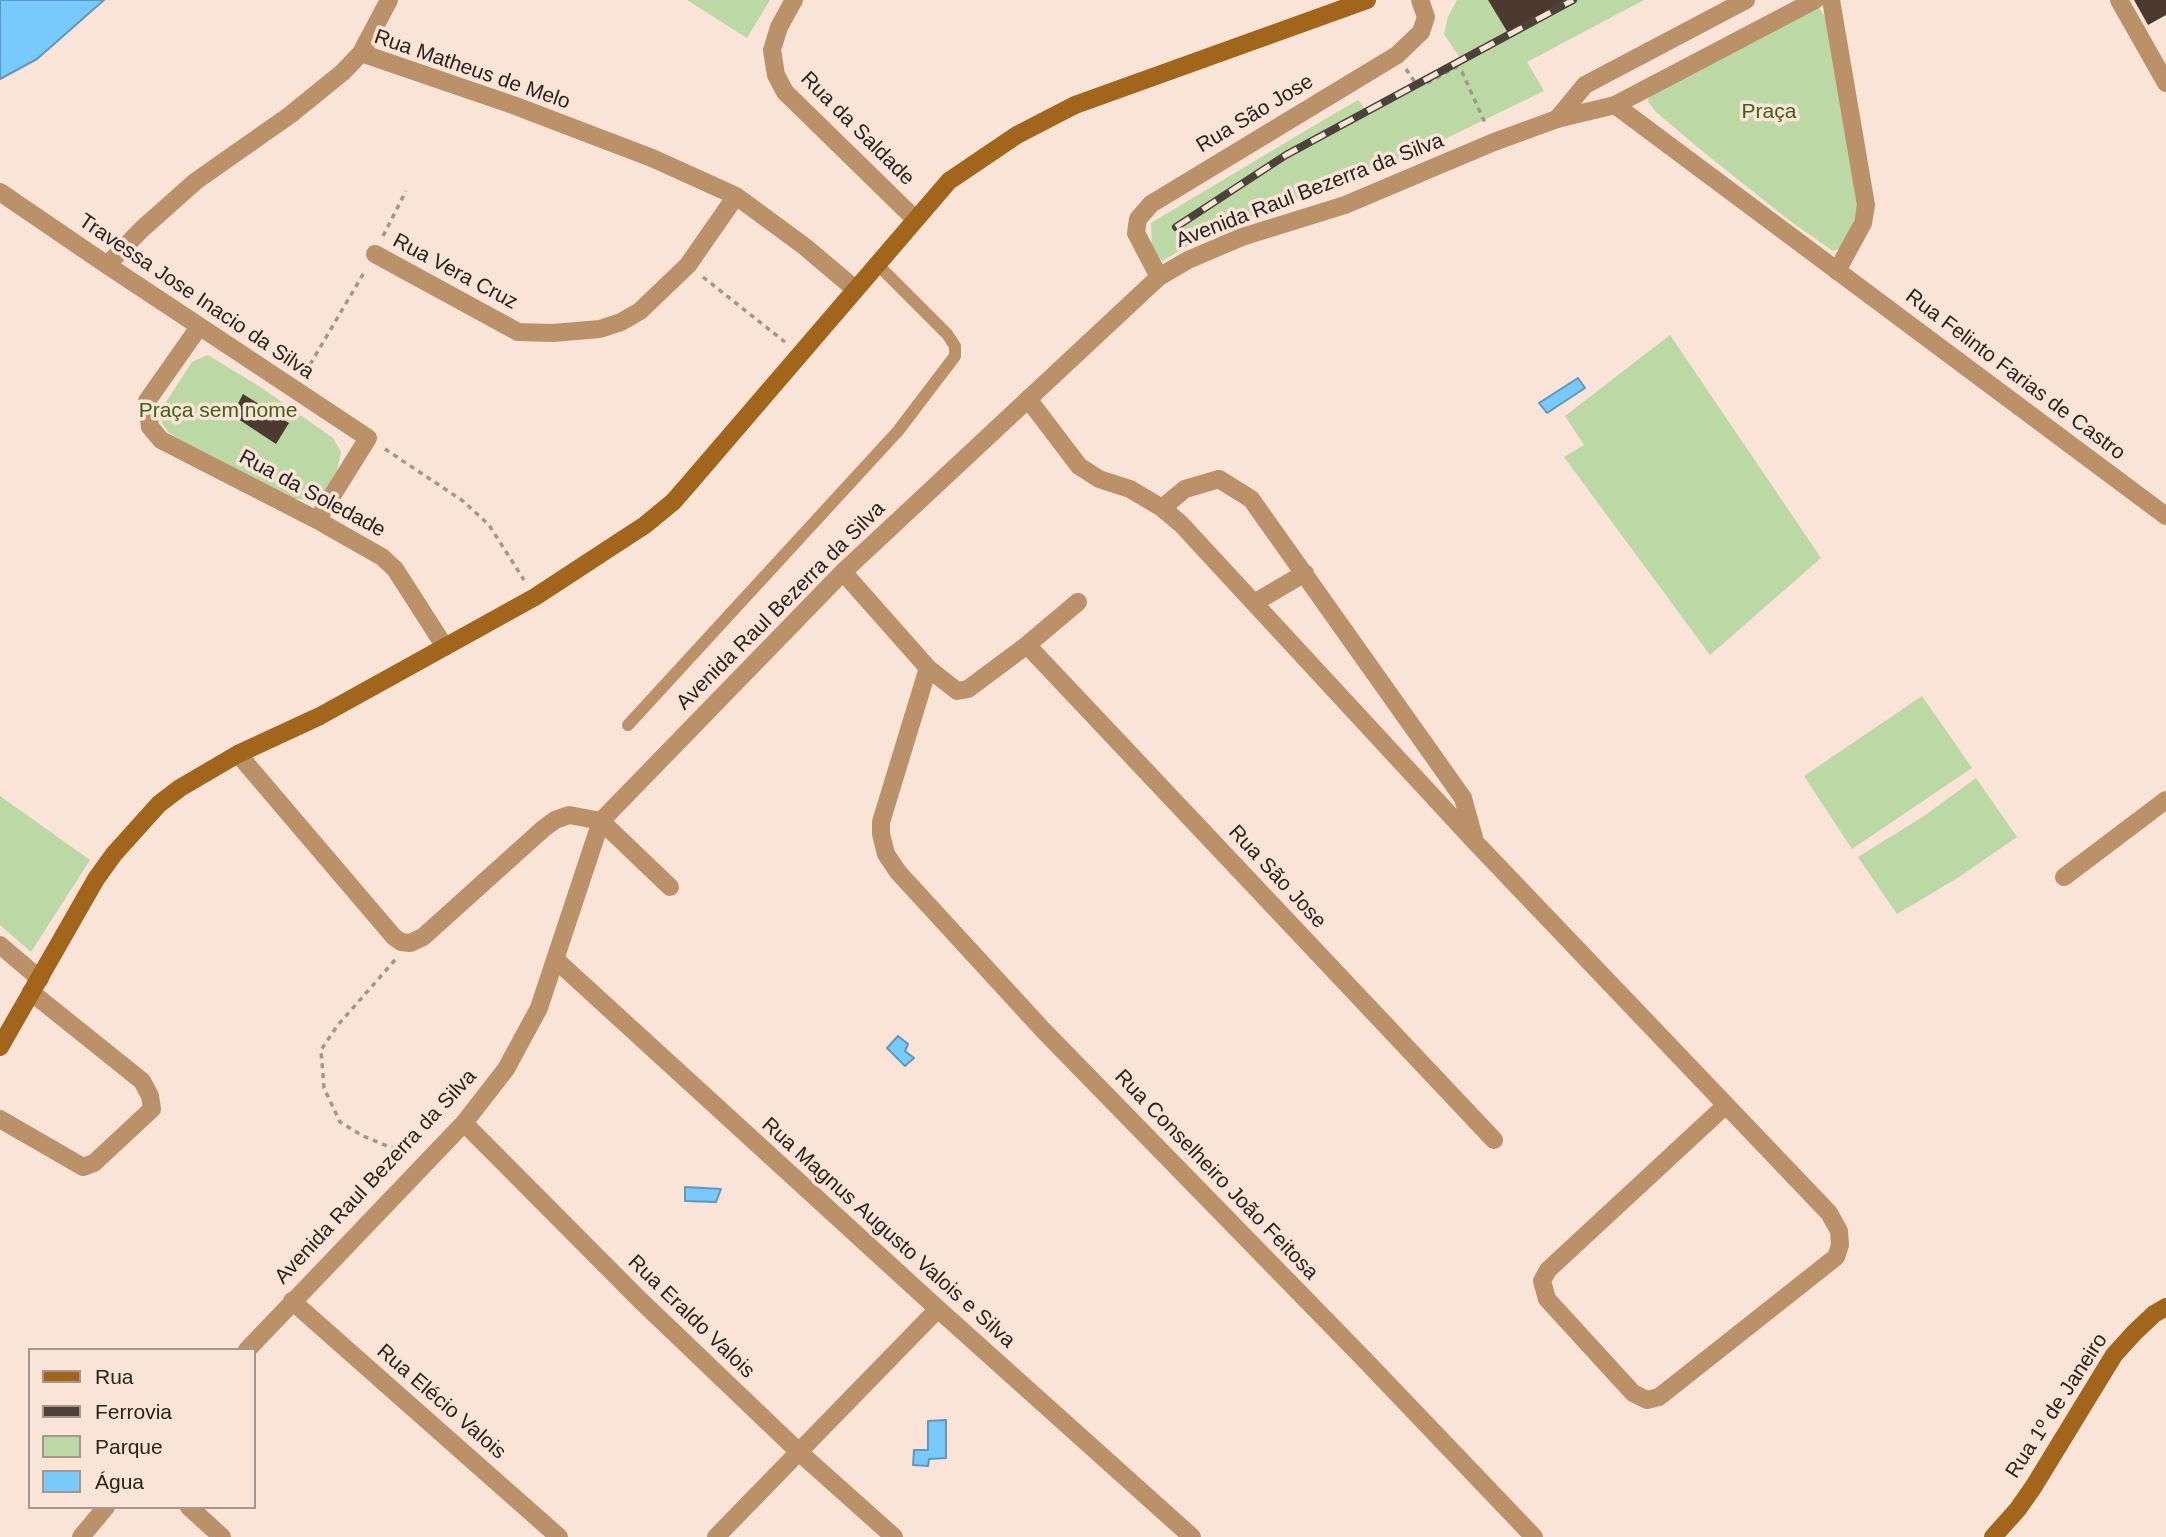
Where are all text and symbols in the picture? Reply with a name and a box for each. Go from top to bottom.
street label: Rua Matheus de Melo [371,25,573,115]
street label: Rua da Saldade [795,67,919,191]
street label: Rua São Jose [1192,69,1318,159]
park label: Praça [1742,99,1796,125]
street label: Avenida Raul Bezerra da Silva [1173,128,1447,254]
street label: Travessa Jose Inacio da Silva [74,209,318,385]
street label: Rua Vera Cruz [388,229,522,315]
street label: Rua Felinto Farias de Castro [1900,284,2130,466]
park label: Praça sem nome [139,398,297,424]
street label: Rua da Soledade [234,445,390,543]
street label: Avenida Raul Bezerra da Silva [672,497,890,715]
street label: Rua São Jose [1223,820,1331,934]
street label: Avenida Raul Bezerra da Silva [270,1064,482,1290]
street label: Rua Conselheiro João Feitosa [1109,1065,1323,1285]
street label: Rua Magnus Augusto Valois e Silva [756,1112,1020,1354]
street label: Rua Eraldo Valois [622,1250,760,1384]
street label: Rua 1º de Janeiro [2001,1329,2113,1483]
street label: Rua Elécio Valois [371,1339,511,1465]
legend [28,1348,256,1509]
text: Rua [95,1365,134,1388]
text: Ferrovia [95,1400,172,1423]
text: Parque [95,1435,163,1458]
text: Água [95,1470,144,1493]

